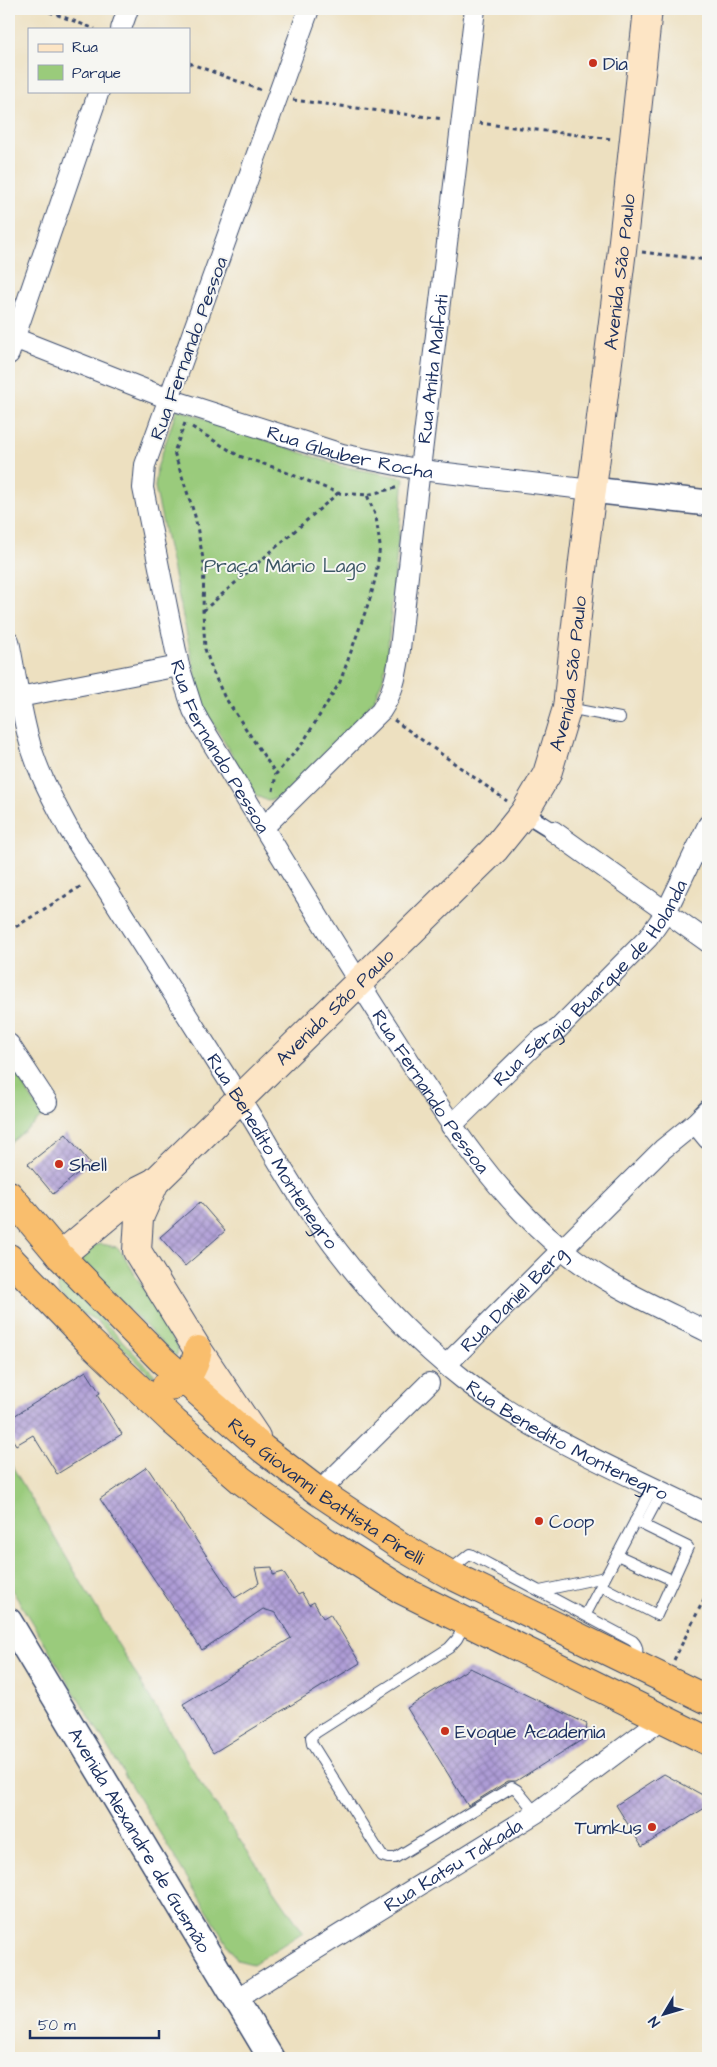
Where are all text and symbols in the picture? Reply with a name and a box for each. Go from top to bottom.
legend [28,28,190,92]
text: Rua [72,37,98,58]
place label: Dia [603,51,628,78]
marker: Dia [587,57,599,69]
text: Parque [72,63,121,84]
street label: Avenida São Paulo [598,192,643,352]
street label: Rua Fernando Pessoa [144,253,235,444]
street label: Rua Anita Malfati [411,293,456,445]
street label: Rua Glauber Rocha [263,419,435,486]
park label: Praça Mário Lago [204,553,366,581]
street label: Avenida São Paulo [543,594,594,755]
street label: Rua Fernando Pessoa [163,657,276,839]
street label: Rua Sérgio Buarque de Holanda [487,875,695,1093]
street label: Avenida São Paulo [270,943,401,1072]
street label: Rua Fernando Pessoa [365,1005,495,1180]
street label: Rua Benedito Montenegro [200,1049,344,1256]
place label: Shell [69,1152,107,1179]
marker: Shell [53,1158,65,1170]
street label: Rua Daniel Berg [455,1241,574,1359]
street label: Rua Benedito Montenegro [460,1374,673,1508]
street label: Rua Giovanni Battista Pirelli [221,1412,429,1572]
place label: Coop [549,1509,595,1536]
marker: Coop [533,1515,545,1527]
place label: Evoque Academia [455,1719,606,1746]
street label: Avenida Alexandre de Gusmão [61,1723,217,1959]
marker: Evoque Academia [439,1725,451,1737]
street label: Rua Katsu Takada [379,1813,528,1919]
place label: Tumkus [575,1815,642,1842]
marker: Tumkus [646,1821,658,1833]
north arrow [640,1990,690,2040]
scale bar [30,2007,159,2039]
text: N [644,2012,665,2031]
text: 50 m [38,2015,76,2036]

